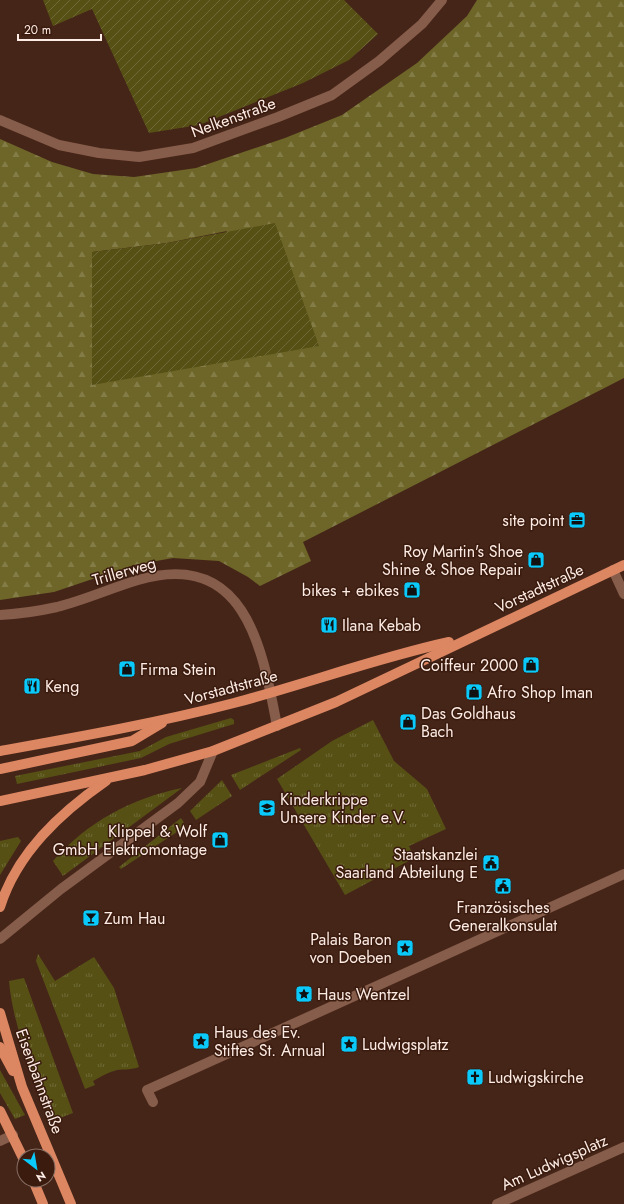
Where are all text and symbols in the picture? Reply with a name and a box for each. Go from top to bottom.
scale bar [18,16,101,42]
text: 20 m [24,21,51,39]
street label: Nelkenstraße [188,92,279,143]
place label: site point [502,509,564,532]
office icon: site point [567,510,587,530]
place label: Roy Martin's Shoe Shine & Shoe Repair [382,540,524,581]
shop icon: Roy Martin's Shoe Shine & Shoe Repair [526,550,546,570]
street label: Trillerweg [90,551,159,592]
street label: Vorstadtstraße [491,558,587,619]
place label: bikes + ebikes [302,579,399,602]
shop icon: bikes + ebikes [402,580,422,600]
place label: Ilana Kebab [342,614,421,637]
restaurant icon: Ilana Kebab [319,615,339,635]
place label: Coiffeur 2000 [420,654,518,677]
shop icon: Coiffeur 2000 [521,655,541,675]
place label: Firma Stein [140,658,216,681]
shop icon: Firma Stein [117,659,137,679]
street label: Vorstadtstraße [182,664,280,711]
place label: Keng [45,675,79,698]
restaurant icon: Keng [22,676,42,696]
place label: Afro Shop Iman [487,681,593,704]
shop icon: Afro Shop Iman [464,682,484,702]
place label: Das Goldhaus Bach [421,702,516,743]
shop icon: Das Goldhaus Bach [398,712,418,732]
place label: Kinderkrippe Unsere Kinder e.V. [280,788,407,829]
school or university icon: Kinderkrippe Unsere Kinder e.V. [257,798,277,818]
place label: Klippel & Wolf GmbH Elektromontage [53,820,207,861]
shop icon: Klippel & Wolf GmbH Elektromontage [210,830,230,850]
place label: Staatskanzlei Saarland Abteilung E [336,843,478,884]
public building icon: Staatskanzlei Saarland Abteilung E [481,853,501,873]
public building icon: Französisches Generalkonsulat [493,876,513,896]
place label: Französisches Generalkonsulat [449,896,557,937]
place label: Zum Hau [104,907,165,930]
bar icon: Zum Hau [81,908,101,928]
place label: Palais Baron von Doeben [310,928,392,969]
place icon: Palais Baron von Doeben [395,938,415,958]
place label: Haus Wentzel [317,983,410,1006]
place icon: Haus Wentzel [294,984,314,1004]
place label: Haus des Ev. Stiftes St. Arnual [214,1021,325,1062]
street label: Eisenbahnstraße [10,1025,69,1137]
place icon: Haus des Ev. Stiftes St. Arnual [191,1031,211,1051]
place label: Ludwigsplatz [362,1033,449,1056]
place icon: Ludwigsplatz [339,1034,359,1054]
place label: Ludwigskirche [488,1066,584,1089]
church icon: Ludwigskirche [465,1067,485,1087]
street label: Am Ludwigsplatz [497,1128,612,1196]
north arrow [16,1148,56,1188]
text: N [33,1167,49,1186]

